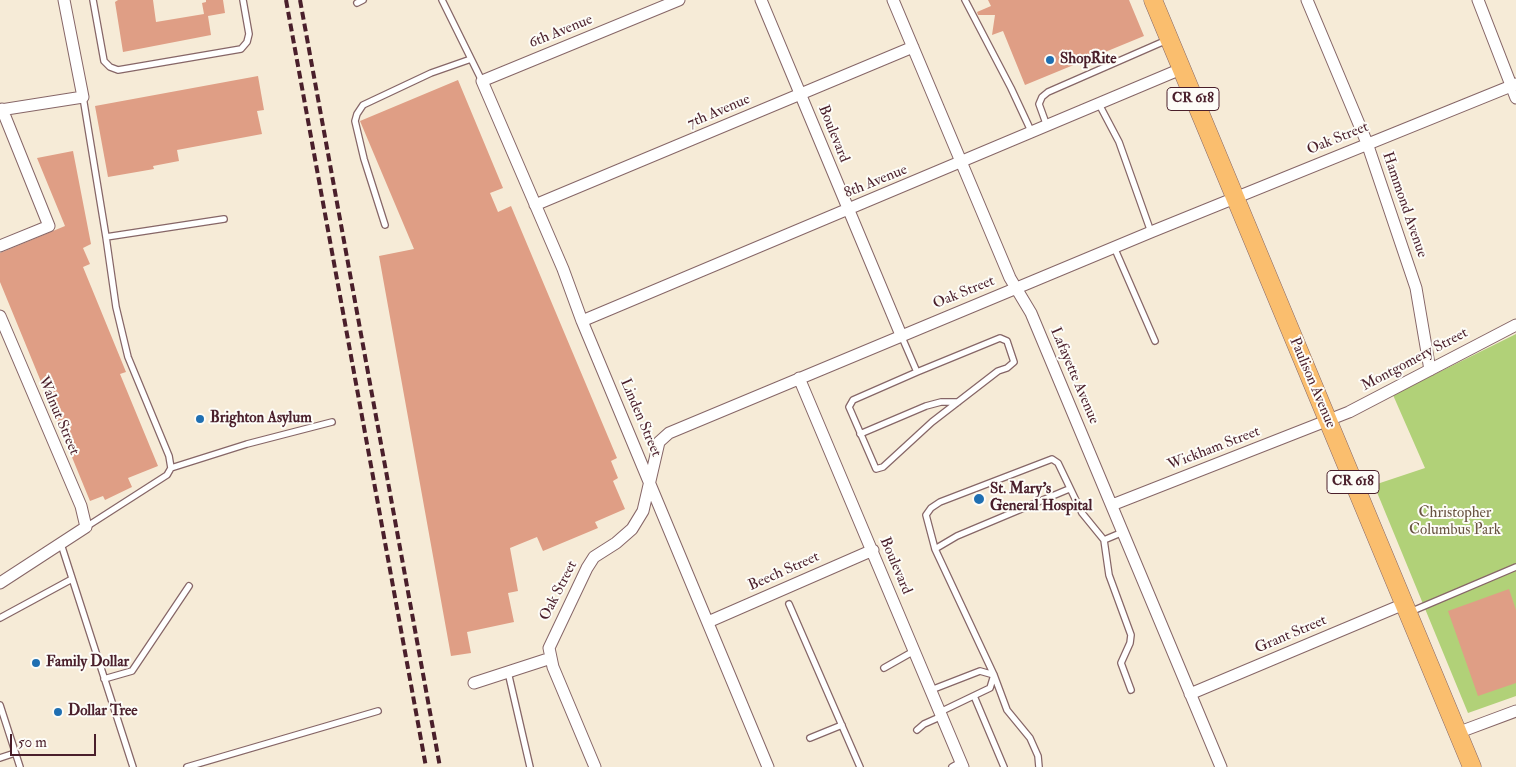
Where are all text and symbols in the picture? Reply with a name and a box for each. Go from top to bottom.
street label: 6th Avenue [527,11,595,53]
place label: ShopRite [1060,51,1116,69]
marker: ShopRite [1044,54,1056,66]
road number: CR 618 [1167,88,1219,110]
street label: 7th Avenue [685,91,753,133]
street label: Boulevard [813,103,853,165]
street label: Oak Street [1305,119,1371,159]
street label: Hammond Avenue [1377,150,1431,260]
street label: 8th Avenue [842,161,910,203]
street label: Oak Street [931,273,997,313]
street label: Montgomery Street [1359,324,1471,396]
street label: Lafayette Avenue [1046,325,1102,427]
street label: Paulison Avenue [1285,335,1339,431]
street label: Walnut Street [33,374,83,458]
street label: Linden Street [615,376,665,460]
place label: Brighton Asylum [210,410,312,428]
marker: Brighton Asylum [194,413,206,425]
street label: Wickham Street [1165,423,1263,475]
road number: CR 618 [1327,471,1379,494]
place label: St. Mary's General Hospital [990,481,1092,516]
marker: St. Mary's General Hospital [972,492,986,506]
park label: Christopher Columbus Park [1409,505,1501,540]
street label: Boulevard [875,535,915,597]
street label: Beech Street [746,548,822,596]
street label: Oak Street [536,558,582,624]
street label: Grant Street [1252,612,1330,658]
place label: Family Dollar [46,654,129,672]
marker: Family Dollar [30,657,42,669]
place label: Dollar Tree [68,703,138,721]
marker: Dollar Tree [52,706,64,718]
scale bar [12,724,99,756]
text: 50 m [18,733,47,752]

